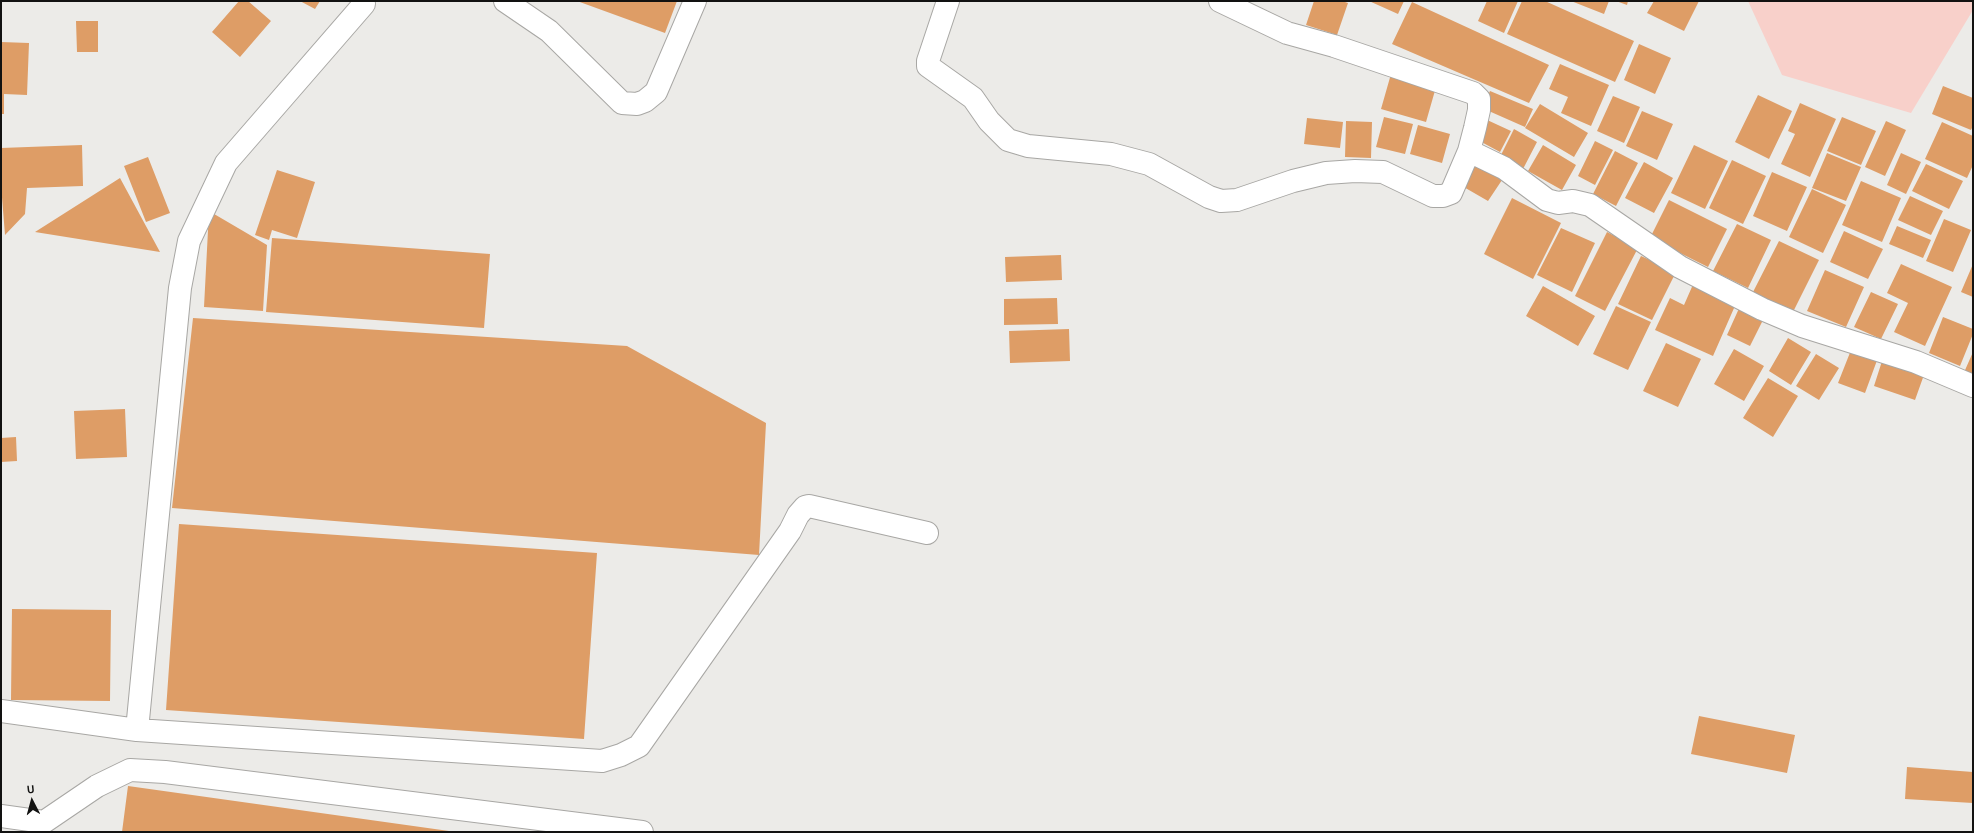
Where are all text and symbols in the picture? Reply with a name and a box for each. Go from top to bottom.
north arrow [12,781,52,821]
text: U [26,783,35,795]

